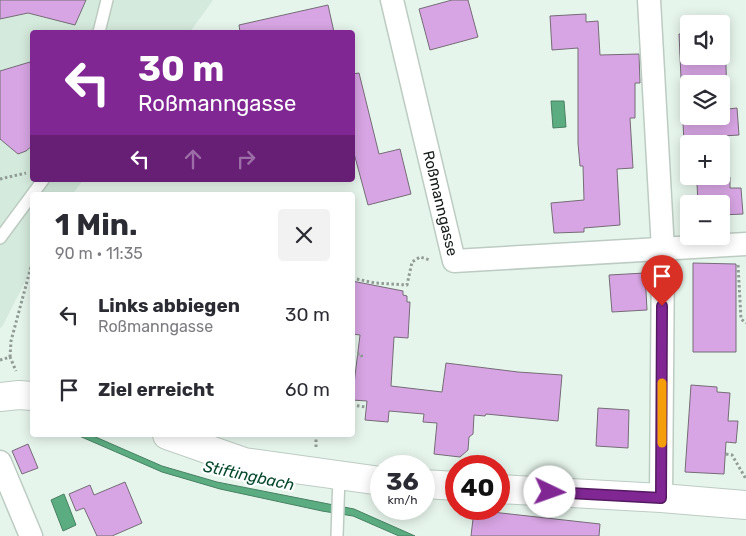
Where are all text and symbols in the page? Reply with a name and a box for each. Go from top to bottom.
map controls [680,15,730,245]
button: sound [680,15,730,65]
text: 30 m [138,48,224,90]
icon: left [55,50,120,115]
button: layers [680,75,730,125]
text: Roßmanngasse [138,90,296,117]
button: + [680,135,730,185]
icon: left [126,145,154,173]
icon: ahead [179,145,207,173]
icon: right [232,145,260,173]
street label: Roßmanngasse [419,149,462,258]
button: − [680,195,730,245]
text: 1 Min. [55,207,138,243]
button: close [278,209,330,261]
text: 90 m · 11:35 [55,244,143,263]
pin [641,255,683,306]
icon: arrive [648,262,676,290]
text: Links abbiegen [98,294,240,317]
icon: left [55,301,83,329]
text: 30 m [285,303,330,326]
text: Roßmanngasse [98,317,213,336]
icon: arrive [55,376,83,404]
text: Ziel erreicht [98,378,214,401]
text: 60 m [285,378,330,401]
speed limit sign: 40 [445,455,510,520]
water label: Stiftingbach [202,457,296,494]
position arrow [523,465,575,517]
text: 36 [386,467,419,496]
text: km/h [388,493,417,507]

